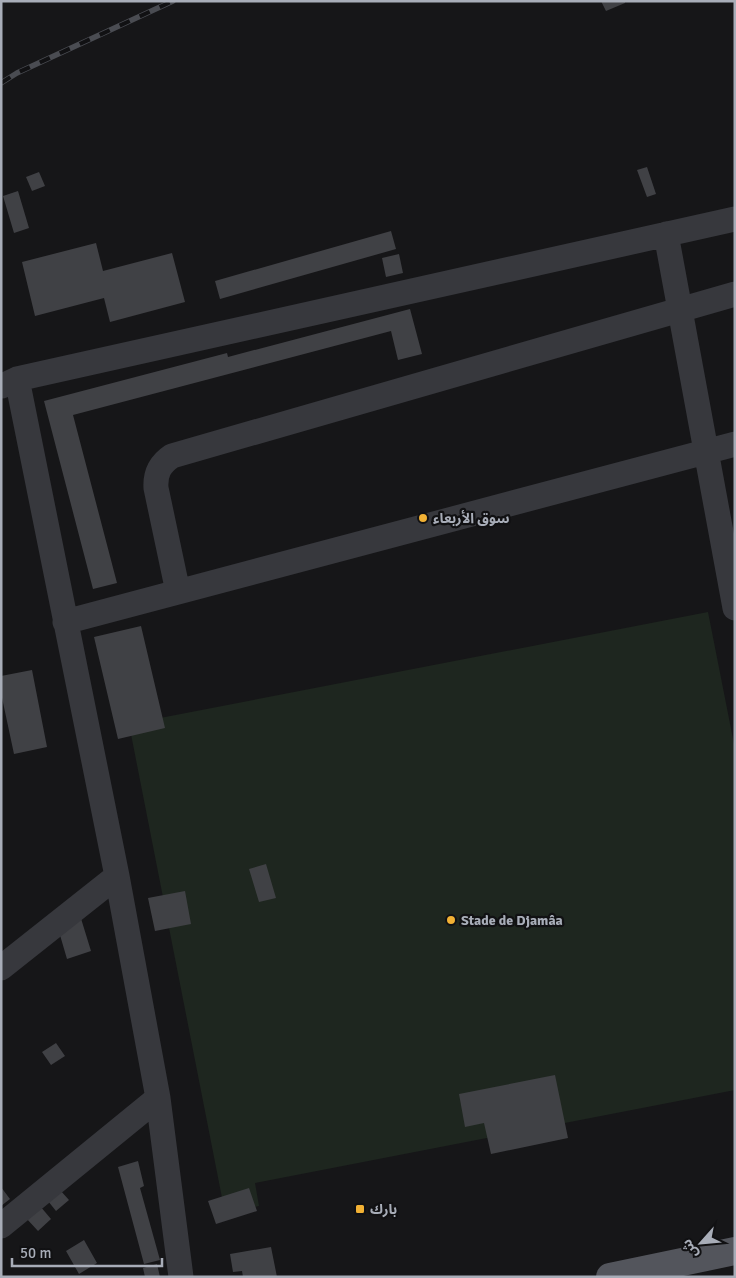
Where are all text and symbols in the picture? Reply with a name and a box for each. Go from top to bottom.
place label: سوق الأربعاء [433,510,510,527]
marker: سوق الأربعاء [417,512,429,524]
place label: Stade de Djamâa [461,912,563,929]
marker: Stade de Djamâa [445,914,457,926]
place label: بارك [370,1201,397,1218]
marker: بارك [354,1203,366,1215]
north arrow [676,1218,726,1268]
scale bar [12,1236,162,1268]
text: ش [678,1236,702,1261]
text: 50 m [20,1244,51,1262]

